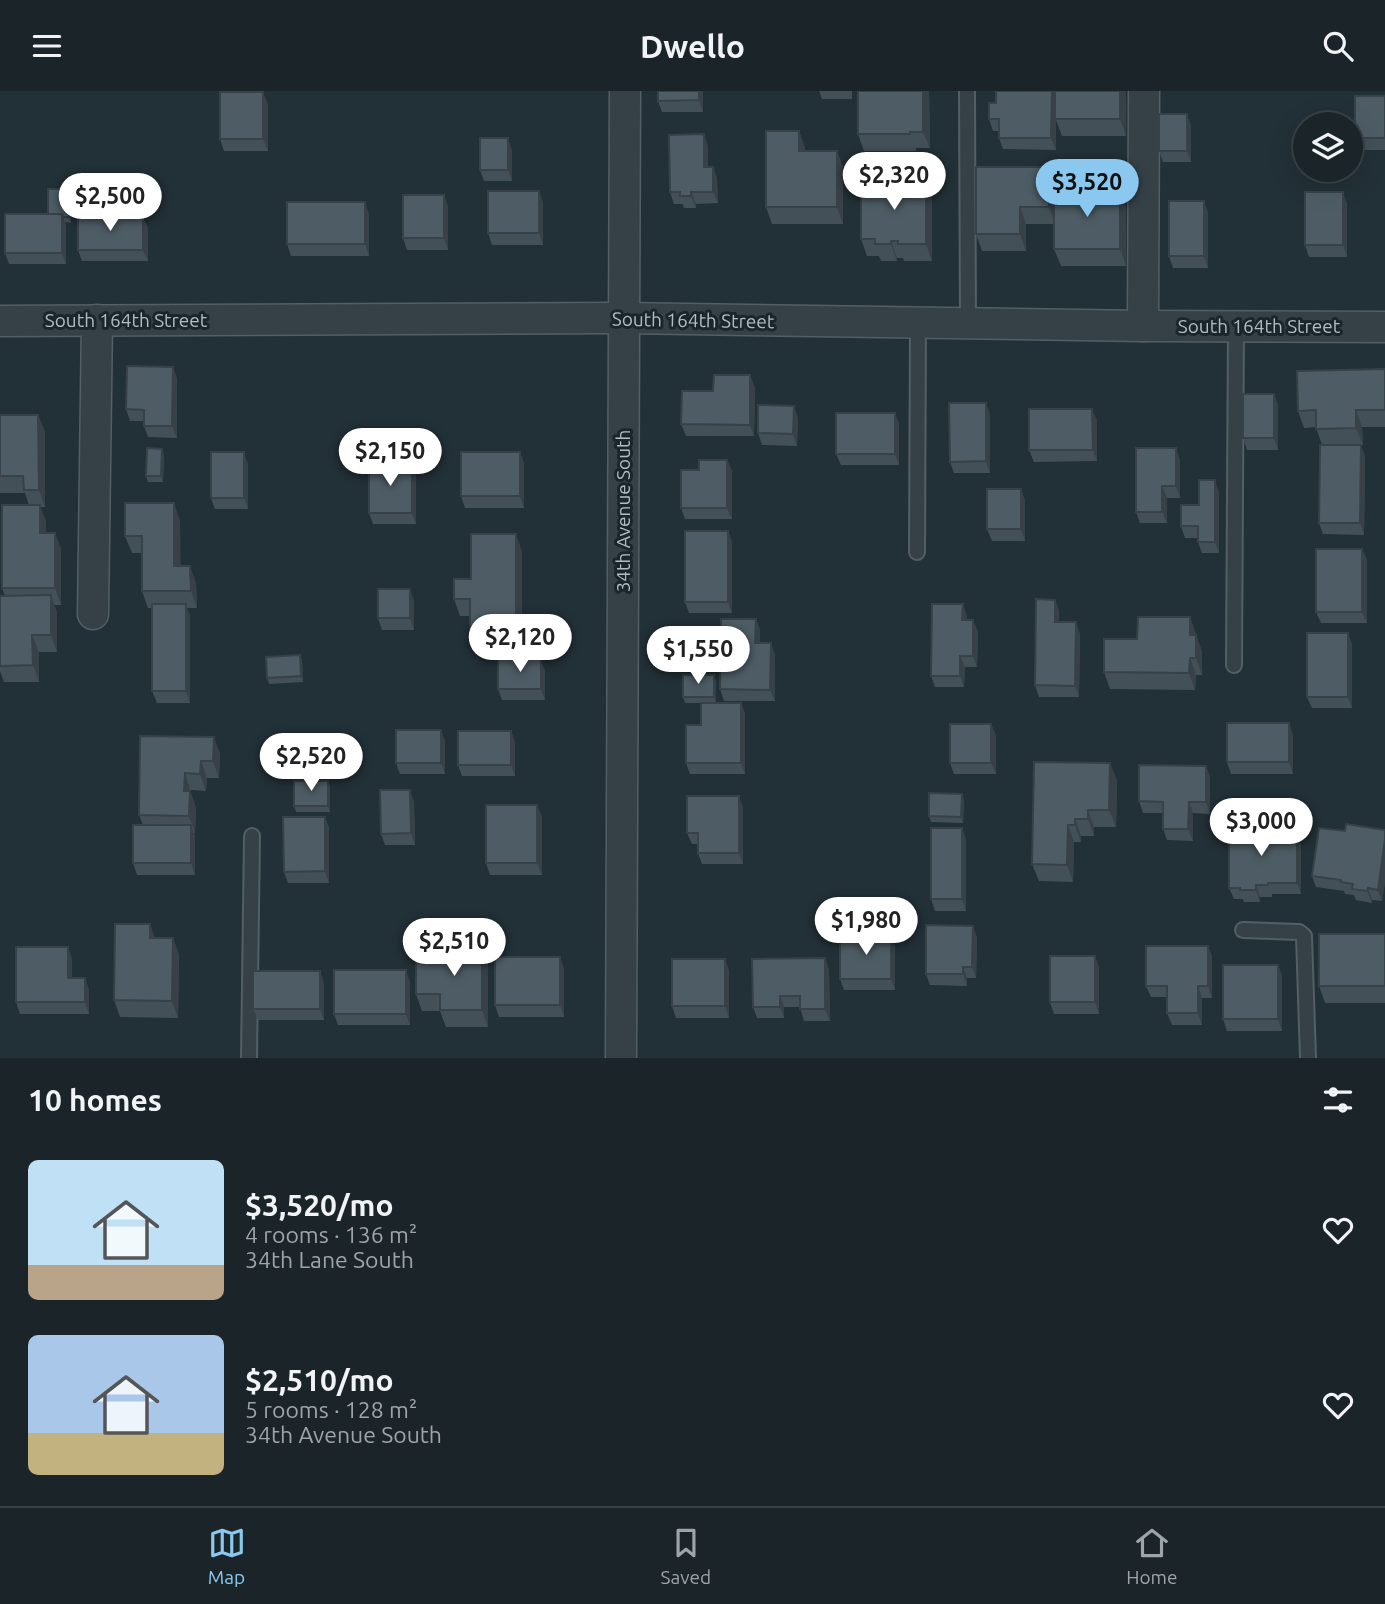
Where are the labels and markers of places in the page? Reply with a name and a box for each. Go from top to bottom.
pin: $2,320 [837,152,951,212]
pin: $3,520 [1030,159,1144,219]
pin: $2,500 [53,173,167,233]
pin: $2,150 [333,429,447,488]
pin: $2,120 [463,615,577,674]
pin: $1,550 [641,627,755,686]
pin: $2,520 [254,733,368,793]
pin: $3,000 [1204,799,1318,858]
pin: $1,980 [809,897,923,957]
pin: $2,510 [397,919,511,978]

